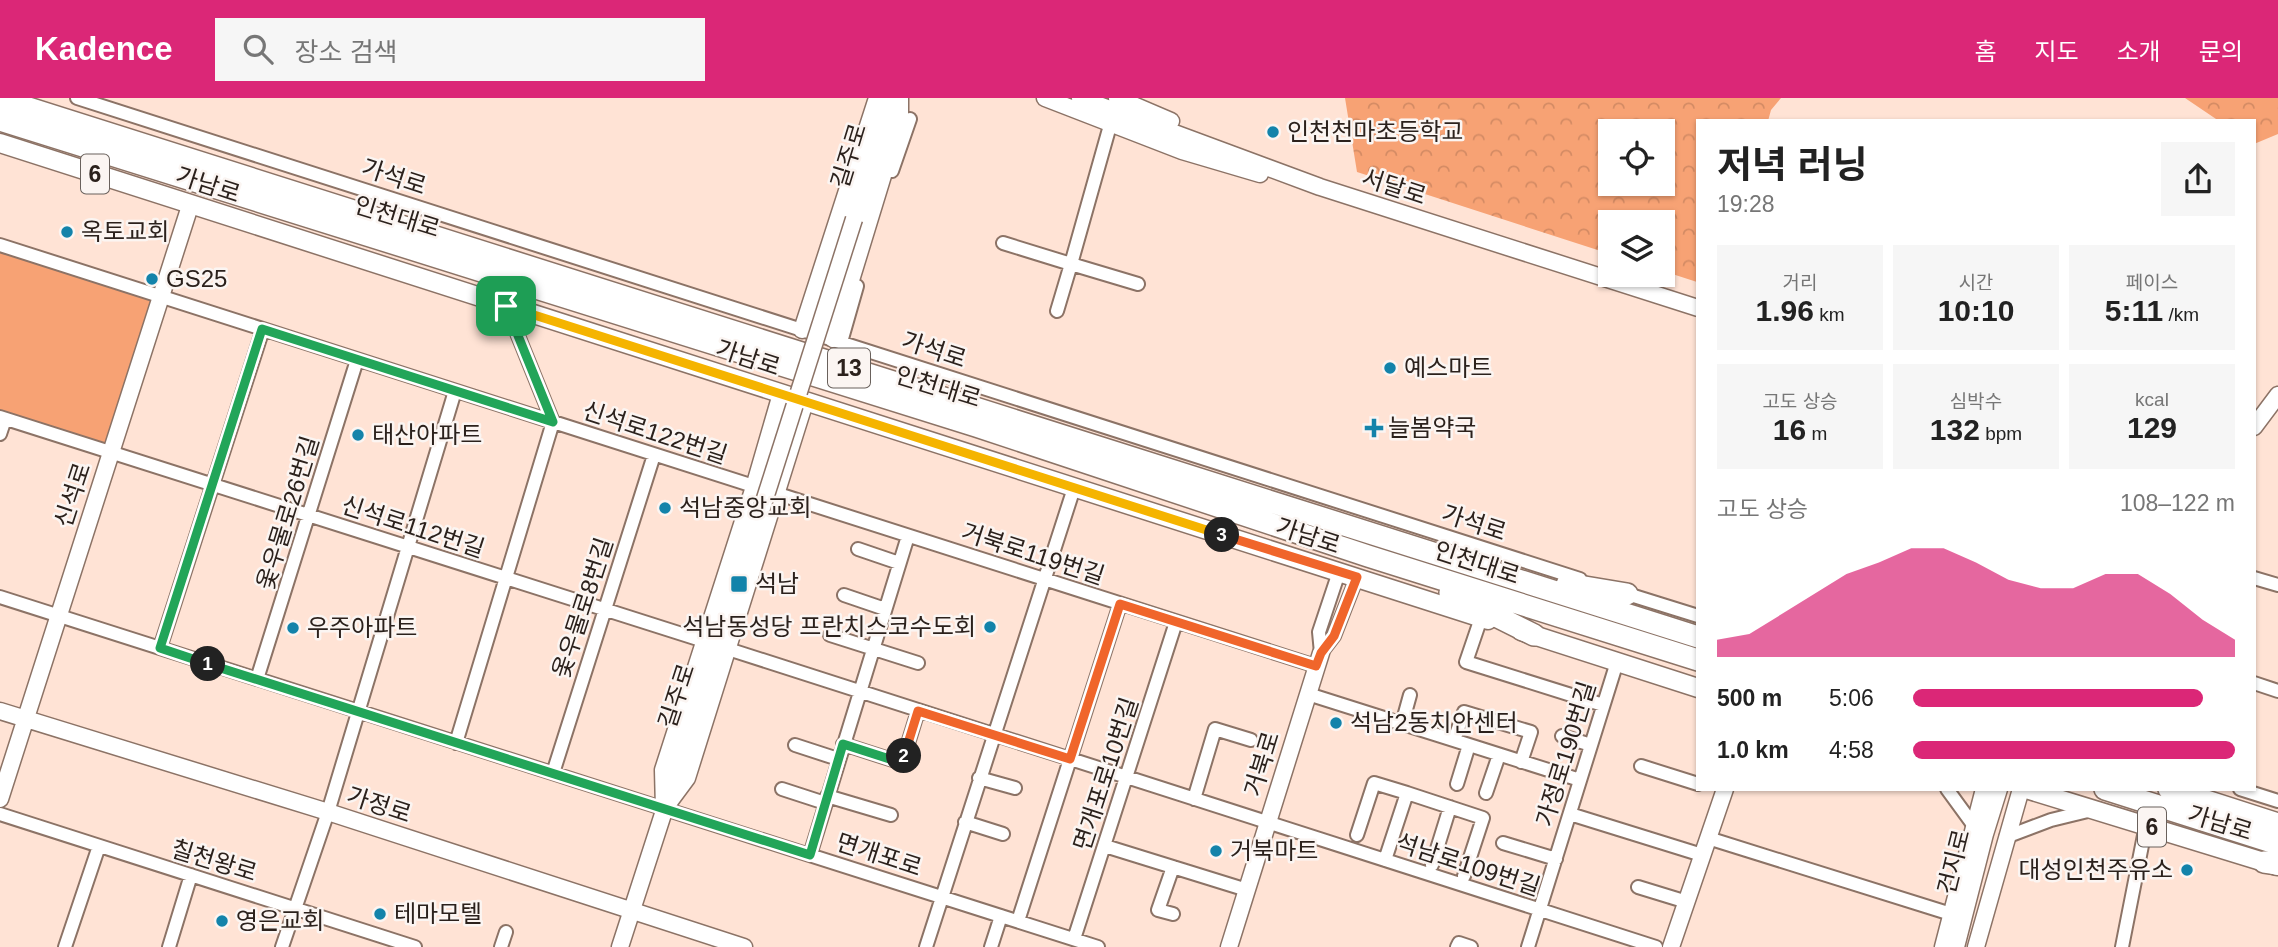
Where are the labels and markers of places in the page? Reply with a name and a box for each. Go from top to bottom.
place label: 인천천마초등학교 [1287,118,1464,145]
marker: 인천천마초등학교 [1265,124,1281,140]
place label: 옥토교회 [81,218,169,245]
marker: 옥토교회 [59,224,75,240]
place label: GS25 [166,265,227,292]
marker: GS25 [144,271,160,287]
pin [476,276,536,336]
place label: 예스마트 [1404,354,1492,381]
marker: 예스마트 [1382,360,1398,376]
place label: 늘봄약국 [1388,414,1476,441]
marker: 늘봄약국 [1366,420,1382,436]
place label: 태산아파트 [372,421,482,448]
marker: 태산아파트 [350,427,366,443]
place label: 석남중앙교회 [679,494,811,521]
marker: 석남중앙교회 [657,500,673,516]
pin: 3 [1204,518,1240,552]
place label: 석남 [755,570,799,597]
marker: 석남 [729,574,749,594]
place label: 석남동성당 프란치스코수도회 [682,613,976,640]
place label: 우주아파트 [307,614,417,641]
marker: 석남동성당 프란치스코수도회 [982,619,998,635]
marker: 우주아파트 [285,620,301,636]
pin: 1 [190,646,226,682]
place label: 석남2동치안센터 [1350,709,1518,736]
marker: 석남2동치안센터 [1328,715,1344,731]
pin: 2 [886,738,922,774]
place label: 거북마트 [1230,837,1318,864]
marker: 거북마트 [1208,843,1224,859]
place label: 대성인천주유소 [2018,856,2173,883]
marker: 대성인천주유소 [2179,862,2195,878]
place label: 테마모텔 [394,900,482,927]
marker: 테마모텔 [372,906,388,922]
place label: 영은교회 [236,907,324,934]
marker: 영은교회 [214,913,230,929]

